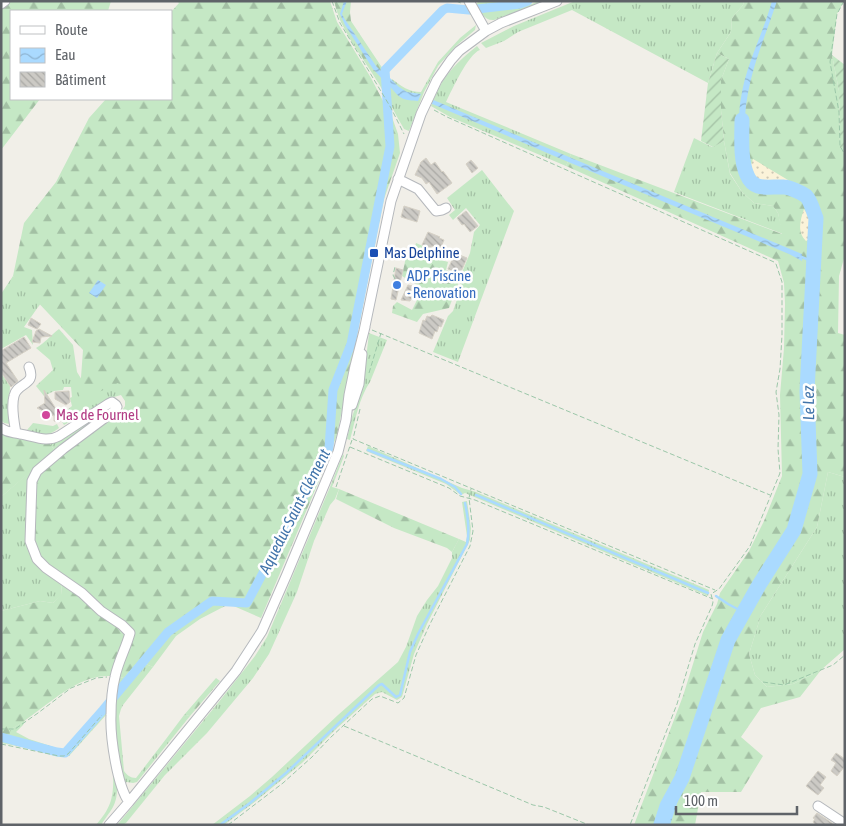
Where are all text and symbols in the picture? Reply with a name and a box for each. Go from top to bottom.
legend [10,10,172,100]
text: Route [55,21,88,38]
text: Eau [55,46,76,63]
text: Bâtiment [55,71,106,88]
place label: Mas Delphine [384,244,460,261]
marker: Mas Delphine [368,247,380,259]
place label: ADP Piscine - Renovation [407,267,476,301]
marker: ADP Piscine - Renovation [391,279,403,291]
water label: Le Lez [799,385,817,421]
place label: Mas de Fournel [56,406,139,423]
marker: Mas de Fournel [40,409,52,421]
water label: Aqueduc Saint-Clément [254,445,334,578]
scale bar [676,784,797,816]
text: 100 m [684,792,718,809]

